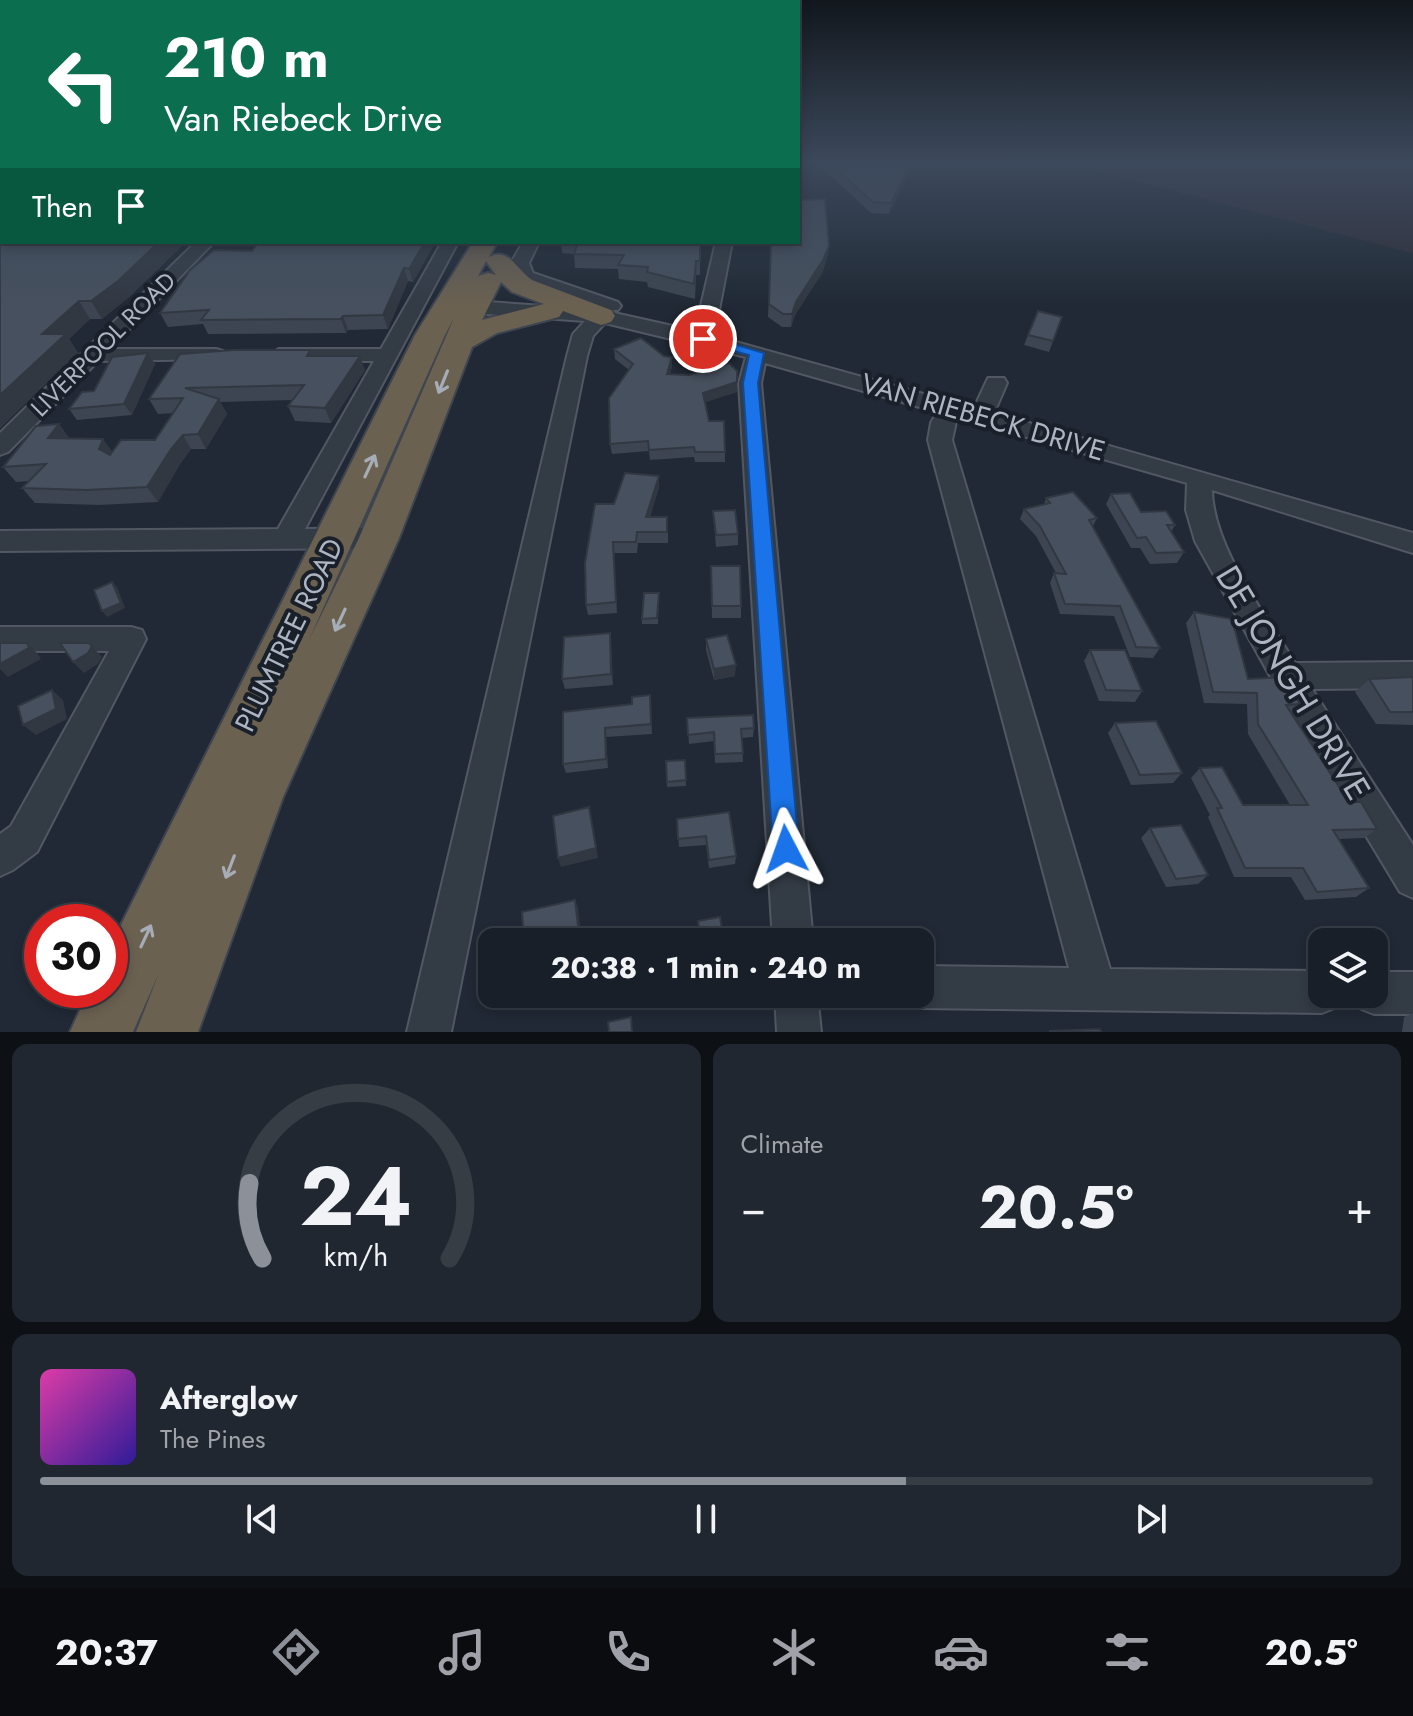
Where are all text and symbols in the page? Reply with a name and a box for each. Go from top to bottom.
text: 210 m [164,17,329,98]
icon: left [32,32,136,136]
text: Van Riebeck Drive [164,92,442,144]
icon: arrive [109,184,153,228]
text: Then [32,185,93,228]
street label: LIVERPOOL ROAD [23,264,183,424]
pin [669,305,737,373]
icon: arrive [681,317,725,361]
street label: VAN RIEBECK DRIVE [856,363,1110,471]
one-way arrow [435,369,450,394]
one-way arrow [363,454,378,479]
street label: PLUMTREE ROAD [224,531,354,739]
street label: DE JONGH DRIVE [1204,556,1382,810]
one-way arrow [332,608,347,632]
position arrow [744,807,828,891]
one-way arrow [222,854,236,878]
speed limit sign: 30 [24,904,128,1008]
one-way arrow [139,924,154,948]
map controls [1308,928,1388,1008]
button: layers [1308,928,1388,1008]
text: 20:38 · 1 min · 240 m [551,946,861,989]
text: Climate [741,1125,823,1163]
text: 24 [300,1136,413,1256]
text: 20.5° [979,1164,1134,1251]
text: − [741,1176,766,1240]
text: + [1346,1176,1373,1240]
text: km/h [324,1235,389,1277]
text: Afterglow [160,1377,297,1420]
text: The Pines [160,1420,265,1458]
icon: previous [240,1497,284,1541]
icon: pause [684,1497,728,1541]
icon: next [1129,1497,1173,1541]
icon: directions [268,1624,324,1680]
icon: music [434,1624,490,1680]
icon: phone [600,1624,656,1680]
icon: climate [766,1624,822,1680]
icon: car [933,1624,989,1680]
icon: filters [1099,1624,1155,1680]
text: 20:37 [55,1626,158,1678]
text: 20.5° [1265,1626,1358,1678]

